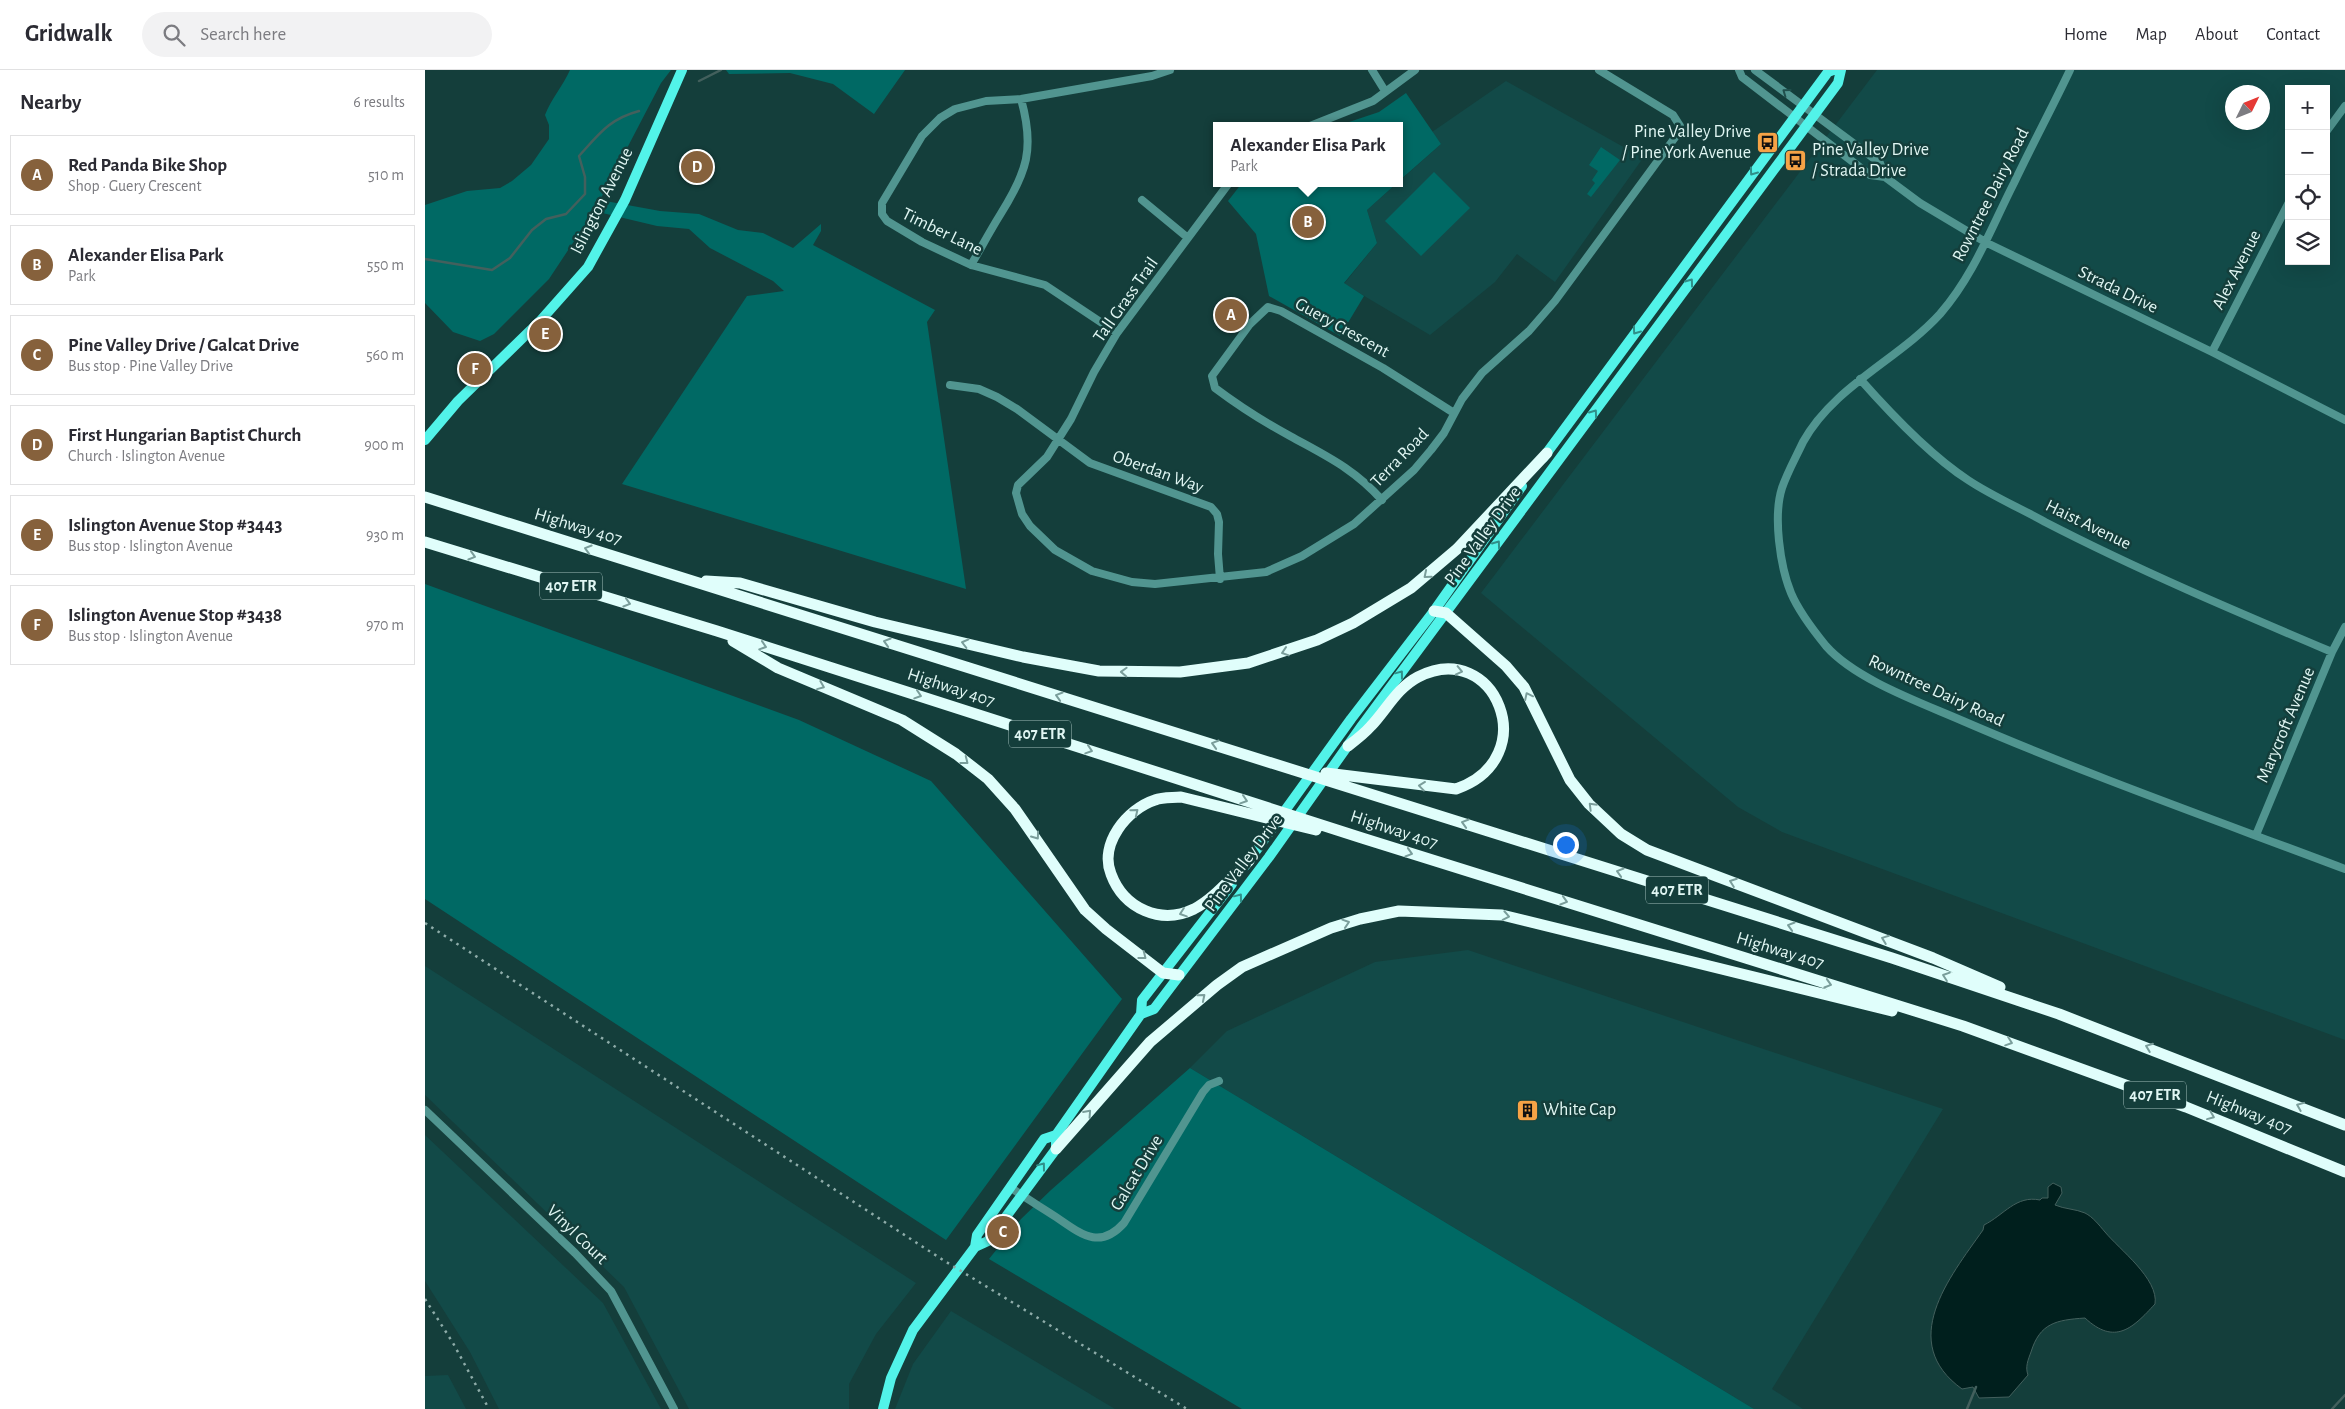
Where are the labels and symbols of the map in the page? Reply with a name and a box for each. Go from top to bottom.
north arrow [2225,85,2270,130]
one-way arrow [1782,89,1791,98]
place label: Pine Valley Drive / Pine York Avenue [1622,123,1751,162]
street label: Rowntree Dairy Road [1950,125,2032,265]
bus stop icon: Pine Valley Drive / Pine York Avenue [1755,130,1779,154]
place label: Pine Valley Drive / Strada Drive [1812,141,1929,180]
street label: Islington Avenue [567,145,637,257]
pin: D [681,148,713,186]
bus stop icon: Pine Valley Drive / Strada Drive [1784,148,1808,172]
one-way arrow [1751,166,1759,175]
pin: B [1292,203,1324,241]
street label: Timber Lane [899,205,985,259]
street label: Alex Avenue [2209,227,2265,313]
street label: Tall Grass Trail [1090,254,1162,346]
street label: Strada Drive [2075,263,2161,317]
one-way arrow [1685,279,1693,288]
street label: Guery Crescent [1292,295,1392,361]
pin: A [1215,296,1247,334]
pin: E [529,315,561,353]
one-way arrow [1633,325,1642,335]
pin: F [459,350,491,388]
one-way arrow [1588,409,1597,419]
street label: Terra Road [1368,425,1432,491]
street label: Oberdan Way [1110,447,1206,497]
street label: Pine Valley Drive [1441,483,1525,589]
street label: Haist Avenue [2042,497,2134,553]
street label: Highway 407 [532,505,624,549]
one-way arrow [1491,540,1500,550]
one-way arrow [584,544,592,554]
one-way arrow [467,551,475,561]
one-way arrow [1424,570,1433,578]
road number: 407 ETR [540,572,602,600]
one-way arrow [622,598,631,608]
one-way arrow [884,638,892,648]
one-way arrow [960,638,969,649]
one-way arrow [758,640,767,650]
one-way arrow [1281,646,1289,656]
street label: Rowntree Dairy Road [1865,652,2007,730]
street label: Highway 407 [905,665,997,711]
one-way arrow [1454,665,1463,676]
street label: Marycroft Avenue [2254,665,2318,785]
one-way arrow [1120,667,1128,677]
one-way arrow [1395,671,1403,680]
one-way arrow [816,680,825,691]
one-way arrow [913,690,922,700]
one-way arrow [1056,691,1064,701]
one-way arrow [1524,692,1534,701]
road number: 407 ETR [1009,721,1071,748]
one-way arrow [1211,740,1219,750]
one-way arrow [1085,745,1093,755]
one-way arrow [959,755,968,764]
one-way arrow [1417,781,1425,792]
one-way arrow [1239,794,1248,804]
one-way arrow [1589,803,1598,812]
street label: Highway 407 [1348,807,1440,853]
one-way arrow [1129,808,1138,817]
street label: Pine Valley Drive [1202,811,1286,915]
one-way arrow [1461,819,1469,829]
one-way arrow [1030,830,1039,840]
your location [1553,832,1579,858]
one-way arrow [1404,847,1413,857]
one-way arrow [1616,867,1624,877]
road number: 407 ETR [1646,876,1708,904]
one-way arrow [1729,878,1738,888]
one-way arrow [1233,893,1242,903]
one-way arrow [1559,896,1568,906]
one-way arrow [1180,907,1188,917]
one-way arrow [1502,911,1511,921]
one-way arrow [1341,919,1349,929]
one-way arrow [1788,922,1796,932]
street label: Highway 407 [1734,929,1826,973]
one-way arrow [1881,935,1890,945]
one-way arrow [1137,951,1146,960]
one-way arrow [1942,972,1951,982]
one-way arrow [1823,978,1831,988]
one-way arrow [1196,995,1205,1003]
one-way arrow [2004,1036,2013,1046]
one-way arrow [2145,1043,2153,1053]
road number: 407 ETR [2124,1082,2186,1108]
street label: Highway 407 [2204,1088,2294,1138]
building icon: White Cap [1515,1098,1539,1122]
place label: White Cap [1543,1101,1616,1119]
one-way arrow [2296,1102,2305,1113]
one-way arrow [1083,1109,1092,1118]
one-way arrow [2206,1110,2215,1121]
street label: Galcat Drive [1107,1132,1167,1214]
one-way arrow [1037,1163,1045,1172]
street label: Vinyl Court [543,1202,611,1268]
pin: C [987,1213,1019,1251]

